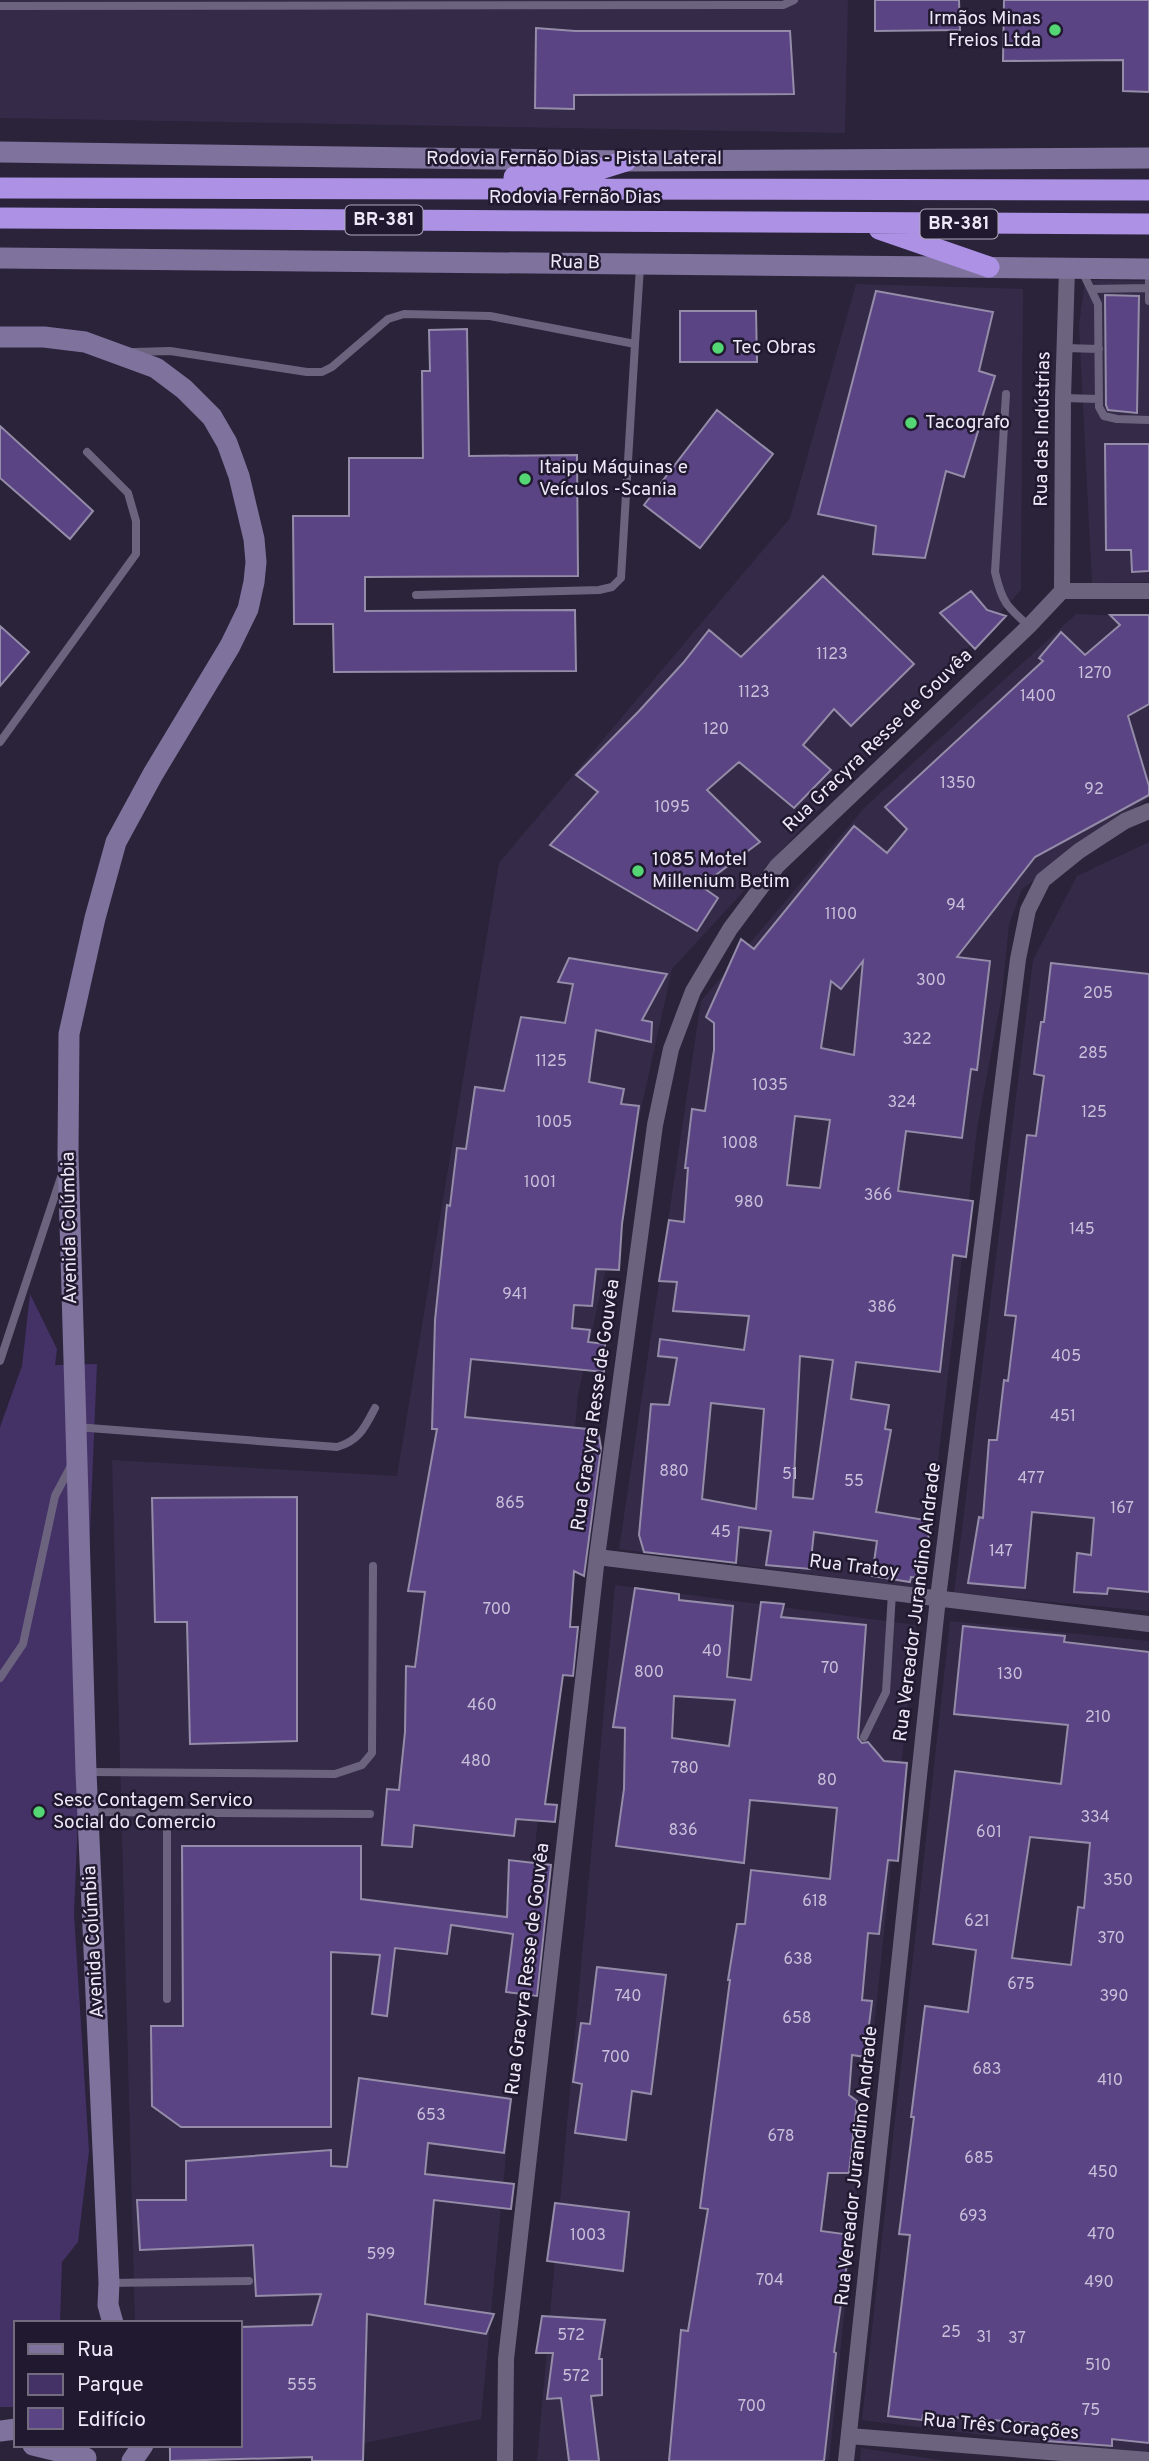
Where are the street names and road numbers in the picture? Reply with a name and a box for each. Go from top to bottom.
street label: Rodovia Fernão Dias - Pista Lateral [426,147,722,171]
street label: Rodovia Fernão Dias [489,186,661,210]
road number: BR-381 [346,205,422,234]
road number: BR-381 [920,210,998,238]
street label: Rua B [550,251,600,275]
street label: Rua das Indústrias [1030,351,1056,507]
street label: Rua Gracyra Resse de Gouvêa [778,644,978,838]
street label: Avenida Colúmbia [57,1151,83,1305]
street label: Rua Gracyra Resse de Gouvêa [566,1278,626,1532]
street label: Rua Vereador Jurandino Andrade [889,1461,947,1743]
street label: Rua Tratoy [808,1550,900,1584]
street label: Rua Gracyra Resse de Gouvêa [501,1841,555,2097]
street label: Avenida Colúmbia [78,1865,110,2019]
street label: Rua Vereador Jurandino Andrade [830,2025,884,2307]
street label: Rua Três Corações [922,2408,1080,2446]

